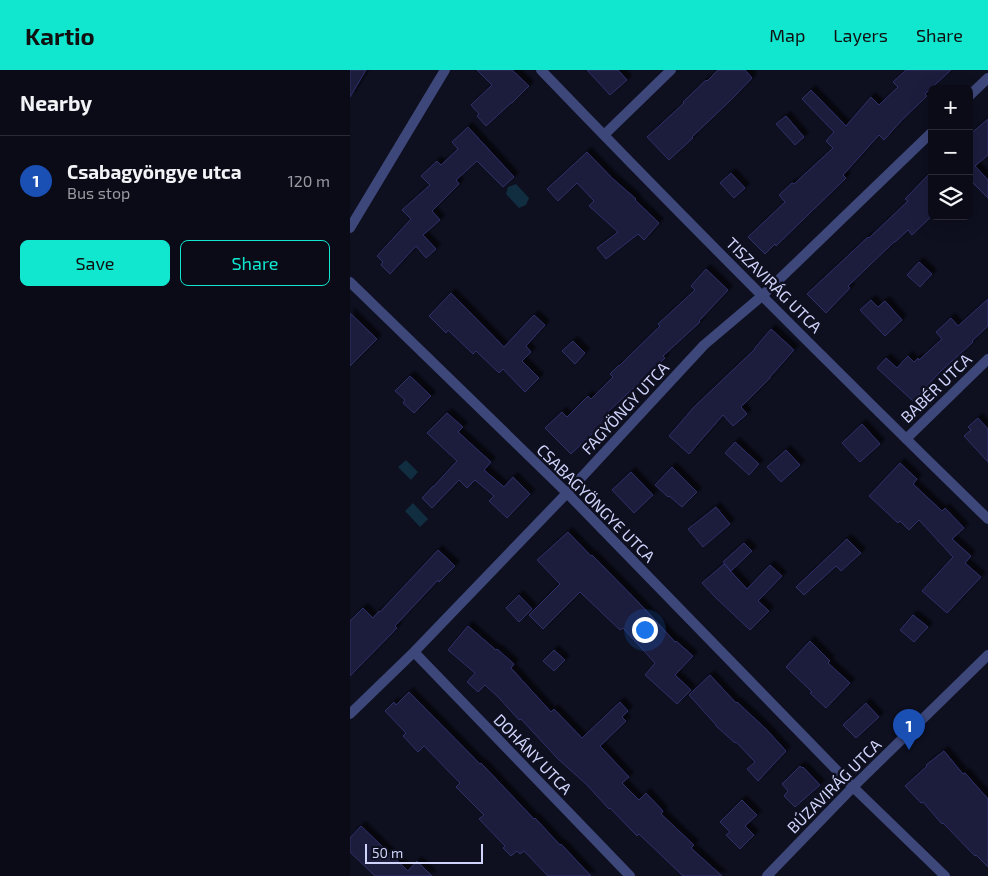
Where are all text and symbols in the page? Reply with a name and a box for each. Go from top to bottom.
text: Kartio [25,21,95,50]
text: Map [769,24,805,46]
text: Layers [833,24,888,46]
text: Share [916,24,963,46]
map controls [928,85,973,220]
button: + [928,85,973,130]
text: Nearby [20,90,92,115]
button: − [928,130,973,175]
text: Csabagyöngye utca [67,160,241,183]
text: 1 [33,171,39,190]
text: 120 m [287,171,330,190]
button: layers [928,175,973,220]
text: Bus stop [67,183,130,202]
street label: TISZAVIRÁG UTCA [723,233,826,336]
button: Save [20,240,170,286]
button: Share [180,240,330,286]
street label: BABÉR UTCA [896,349,975,426]
street label: FAGYÖNGY UTCA [577,357,672,458]
street label: CSABAGYÖNGYE UTCA [533,440,659,566]
your location [632,617,658,643]
pin: 1 [893,709,925,750]
street label: DOHÁNY UTCA [490,710,576,798]
street label: BÚZAVIRÁG UTCA [783,735,885,837]
scale bar [365,841,482,864]
text: 50 m [372,844,403,861]

